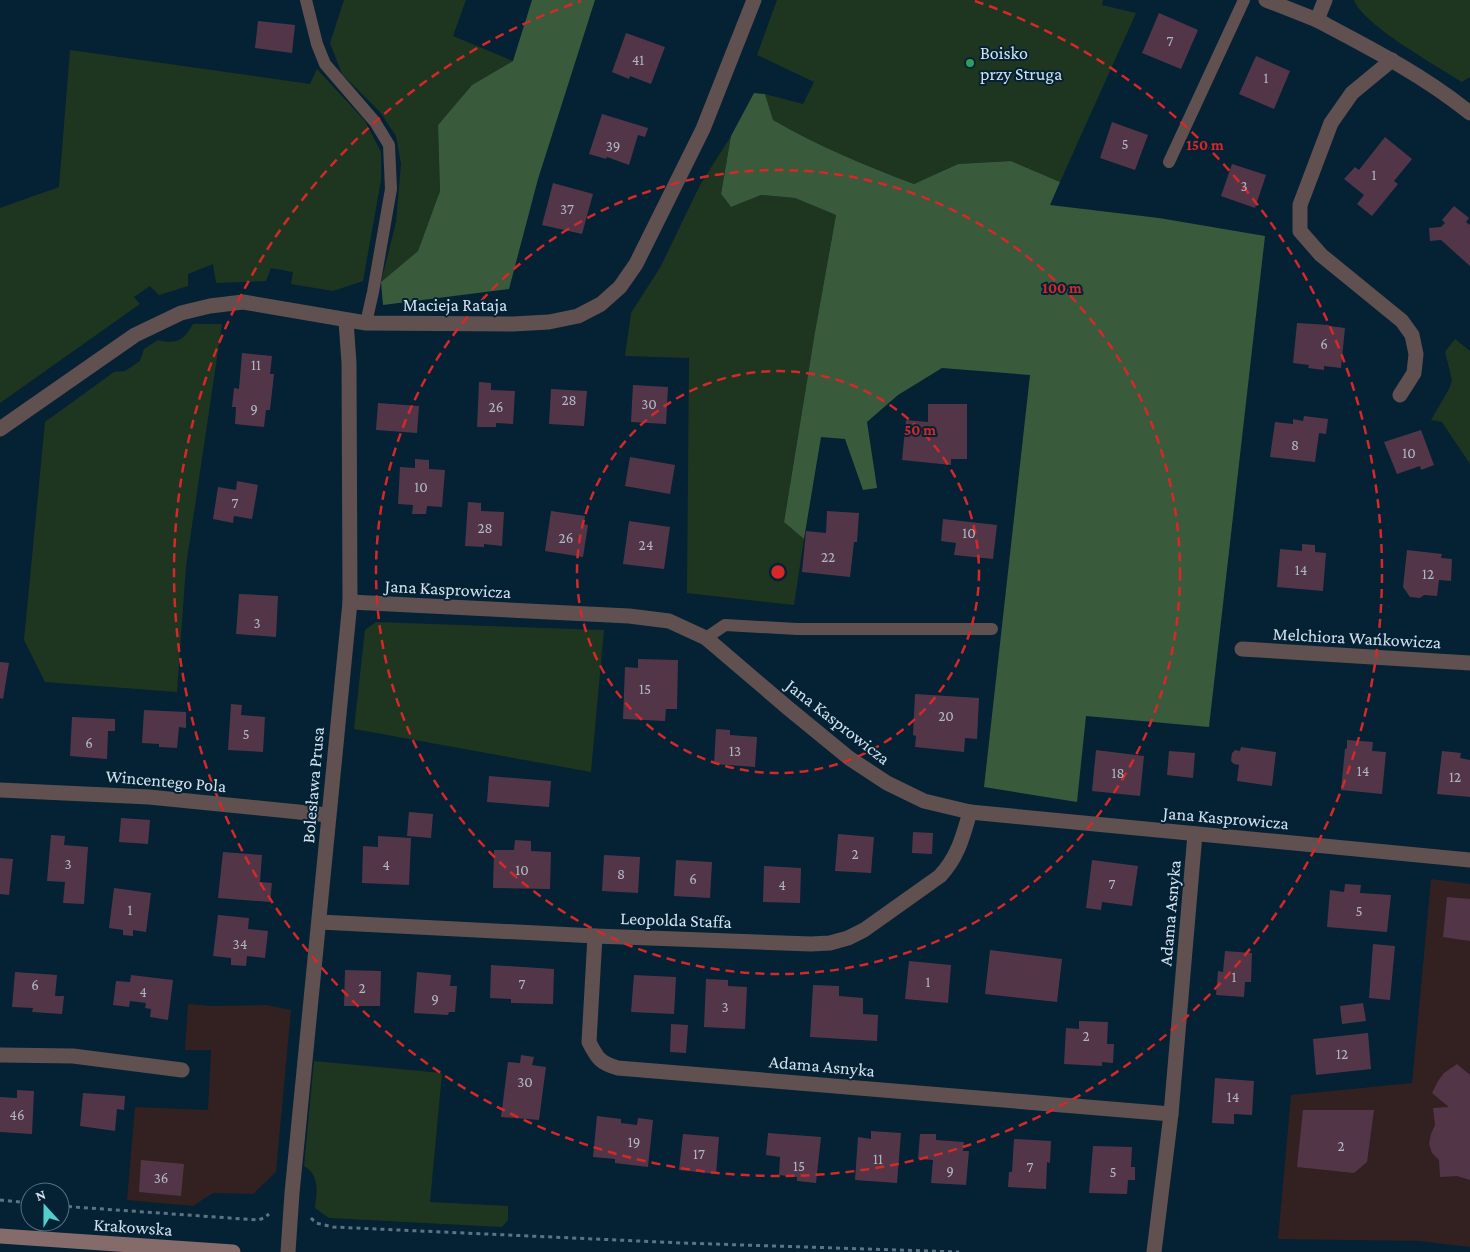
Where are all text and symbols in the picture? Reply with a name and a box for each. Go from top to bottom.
house number: 7 [1167,33,1174,49]
place label: Boisko przy Struga [980,43,1062,84]
house number: 41 [632,52,644,68]
marker: Boisko przy Struga [964,57,976,69]
house number: 1 [1264,70,1269,86]
house number: 5 [1121,136,1129,152]
text: 150 m [1186,137,1224,153]
house number: 39 [606,138,620,154]
house number: 1 [1372,167,1377,183]
house number: 3 [1240,178,1248,194]
house number: 37 [560,201,574,217]
text: 100 m [1042,280,1082,296]
street label: Macieja Rataja [403,295,507,316]
house number: 6 [1320,336,1328,352]
house number: 11 [251,357,261,373]
house number: 28 [561,392,577,408]
house number: 30 [641,396,657,412]
house number: 26 [489,399,503,415]
house number: 9 [250,401,258,417]
text: 50 m [904,422,936,438]
house number: 8 [1291,437,1299,453]
house number: 10 [1402,445,1416,461]
house number: 10 [414,479,428,495]
house number: 7 [232,495,239,511]
house number: 28 [477,520,493,536]
house number: 10 [962,525,976,541]
house number: 26 [559,530,573,546]
house number: 24 [639,537,653,553]
house number: 22 [821,549,835,565]
house number: 14 [1295,562,1307,578]
centre of rings [769,563,787,581]
house number: 12 [1422,566,1434,582]
street label: Jana Kasprowicza [382,576,512,602]
house number: 3 [253,615,261,631]
street label: Melchiora Wańkowicza [1272,624,1442,652]
street label: Jana Kasprowicza [780,674,894,769]
house number: 15 [639,681,651,697]
house number: 20 [938,708,954,724]
house number: 5 [242,726,250,742]
street label: Bolesława Prusa [298,726,328,844]
house number: 6 [85,735,93,751]
house number: 13 [729,743,741,759]
house number: 14 [1357,763,1369,779]
house number: 18 [1111,765,1125,781]
street label: Wincentego Pola [105,766,227,796]
house number: 12 [1449,769,1461,785]
street label: Jana Kasprowicza [1160,802,1290,833]
house number: 2 [851,846,859,862]
house number: 3 [64,856,72,872]
house number: 4 [382,857,390,873]
street label: Adama Asnyka [1155,859,1185,967]
house number: 10 [515,862,529,878]
house number: 8 [617,866,625,882]
house number: 6 [689,871,697,887]
house number: 7 [1109,876,1116,892]
house number: 4 [778,877,786,893]
house number: 1 [128,902,133,918]
house number: 5 [1355,903,1363,919]
street label: Leopolda Staffa [620,908,732,932]
house number: 34 [233,936,247,952]
house number: 1 [1232,969,1237,985]
house number: 1 [926,974,931,990]
house number: 7 [519,976,526,992]
house number: 6 [31,977,39,993]
house number: 2 [358,980,366,996]
house number: 4 [139,984,147,1000]
house number: 9 [431,991,439,1007]
house number: 3 [721,999,729,1015]
house number: 2 [1082,1028,1090,1044]
house number: 12 [1336,1046,1348,1062]
street label: Adama Asnyka [768,1051,876,1081]
house number: 30 [517,1074,533,1090]
house number: 14 [1227,1089,1239,1105]
house number: 46 [9,1107,25,1123]
house number: 19 [628,1134,640,1150]
house number: 2 [1337,1138,1345,1154]
house number: 17 [693,1146,705,1162]
house number: 11 [873,1151,883,1167]
house number: 15 [793,1158,805,1174]
house number: 7 [1027,1159,1034,1175]
house number: 9 [946,1163,954,1179]
house number: 5 [1109,1164,1117,1180]
house number: 36 [154,1170,168,1186]
north arrow [20,1182,70,1232]
text: N [33,1186,48,1204]
street label: Krakowska [93,1214,173,1240]

